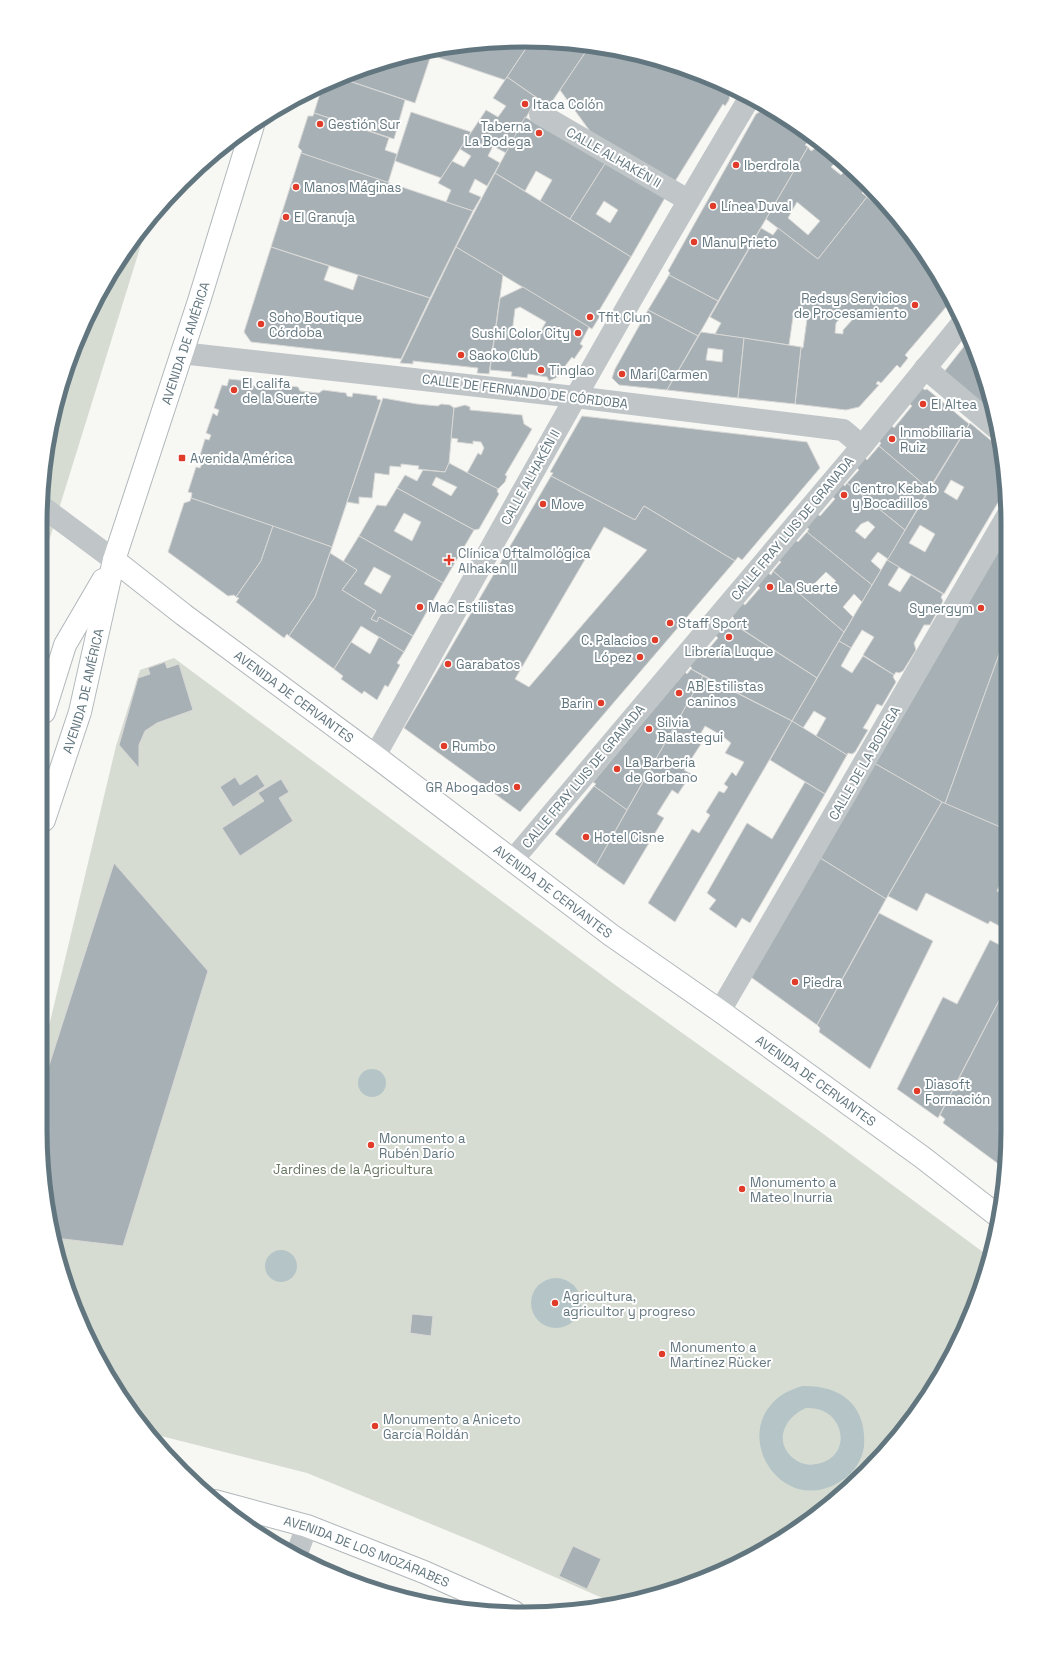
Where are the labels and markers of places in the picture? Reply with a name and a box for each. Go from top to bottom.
place label: Itaca Colón [533,96,604,113]
marker: Itaca Colón [520,99,530,109]
place label: Gestión Sur [328,116,400,133]
place label: Taberna La Bodega [465,118,532,150]
marker: Gestión Sur [315,119,325,129]
marker: Taberna La Bodega [534,128,544,138]
place label: Iberdrola [744,157,800,174]
marker: Iberdrola [731,160,741,170]
place label: Manos Máginas [304,179,401,196]
marker: Manos Máginas [291,182,301,192]
place label: Línea Duval [721,198,792,215]
marker: Línea Duval [708,201,718,211]
place label: El Granuja [294,209,356,226]
marker: El Granuja [281,212,291,222]
place label: Manu Prieto [702,234,777,251]
marker: Manu Prieto [689,237,699,247]
place label: Redsys Servicios de Procesamiento [794,290,907,322]
marker: Redsys Servicios de Procesamiento [910,300,920,310]
place label: Soho Boutique Córdoba [269,309,362,341]
place label: Tfit Clun [598,309,650,326]
marker: Tfit Clun [585,312,595,322]
marker: Soho Boutique Córdoba [256,319,266,329]
place label: Sushi Color City [471,325,570,342]
marker: Sushi Color City [573,328,583,338]
place label: Saoko Club [469,347,538,364]
marker: Saoko Club [456,350,466,360]
place label: Tinglao [549,362,595,379]
marker: Tinglao [536,365,546,375]
place label: Mari Carmen [630,366,708,383]
marker: Mari Carmen [617,369,627,379]
place label: El califa de la Suerte [242,375,317,407]
marker: El califa de la Suerte [229,385,239,395]
place label: El Altea [931,396,977,413]
marker: El Altea [918,399,928,409]
place label: Inmobiliaria Ruiz [900,424,972,456]
marker: Inmobiliaria Ruiz [887,434,897,444]
place label: Avenida América [190,450,293,467]
marker: Avenida América [177,453,187,463]
place label: Centro Kebab y Bocadillos [852,480,937,512]
marker: Centro Kebab y Bocadillos [839,490,849,500]
place label: Move [551,496,584,513]
marker: Move [538,499,548,509]
place label: Clínica Oftalmológica Alhaken II [458,545,591,577]
marker: Clínica Oftalmológica Alhaken II [443,554,455,566]
place label: La Suerte [778,579,838,596]
marker: La Suerte [765,582,775,592]
place label: Mac Estilistas [428,599,514,616]
place label: Synergym [909,600,973,617]
marker: Mac Estilistas [415,602,425,612]
marker: Synergym [976,603,986,613]
place label: Staff Sport [678,615,748,632]
marker: Staff Sport [665,618,675,628]
place label: C. Palacios [581,632,647,649]
marker: Librería Luque [724,632,734,642]
marker: C. Palacios [650,635,660,645]
place label: Librería Luque [685,643,773,660]
place label: López [594,649,632,666]
marker: López [635,652,645,662]
place label: Garabatos [456,656,520,673]
marker: Garabatos [443,659,453,669]
place label: AB Estilistas caninos [687,678,764,710]
marker: AB Estilistas caninos [674,688,684,698]
place label: Barin [561,695,593,712]
marker: Barin [596,698,606,708]
place label: Silvia Balastegui [657,714,723,746]
marker: Silvia Balastegui [644,724,654,734]
place label: Rumbo [452,738,496,755]
marker: Rumbo [439,741,449,751]
place label: La Barbería de Gorbano [625,754,698,786]
marker: La Barbería de Gorbano [612,764,622,774]
place label: GR Abogados [426,779,509,796]
marker: GR Abogados [512,782,522,792]
place label: Hotel Cisne [594,829,664,846]
marker: Hotel Cisne [581,832,591,842]
place label: Piedra [803,974,843,991]
marker: Piedra [790,977,800,987]
place label: Diasoft Formación [925,1076,990,1108]
marker: Diasoft Formación [912,1086,922,1096]
place label: Monumento a Rubén Darío [379,1130,466,1162]
marker: Monumento a Rubén Darío [366,1140,376,1150]
place label: Monumento a Mateo Inurria [750,1174,837,1206]
marker: Monumento a Mateo Inurria [737,1184,747,1194]
place label: Agricultura, agricultor y progreso [563,1288,696,1320]
marker: Agricultura, agricultor y progreso [550,1298,560,1308]
place label: Monumento a Martínez Rücker [670,1339,772,1371]
marker: Monumento a Martínez Rücker [657,1349,667,1359]
place label: Monumento a Aniceto García Roldán [383,1411,521,1443]
marker: Monumento a Aniceto García Roldán [370,1421,380,1431]

